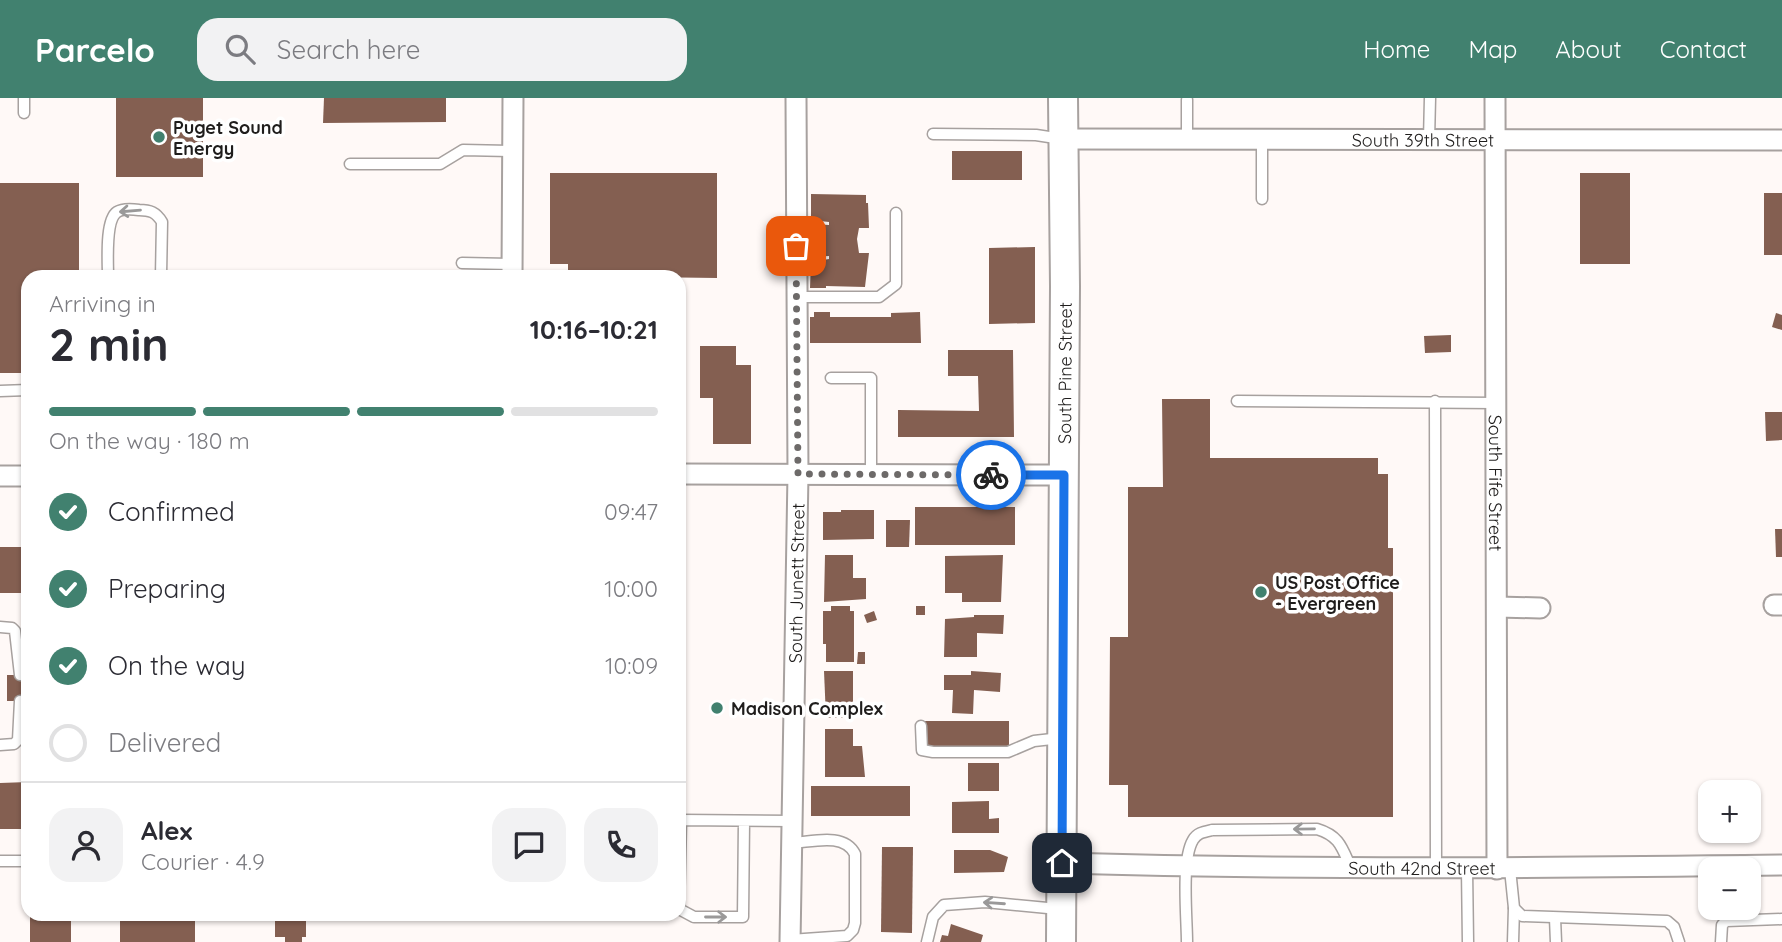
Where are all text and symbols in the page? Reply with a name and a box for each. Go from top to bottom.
search box [197,18,687,81]
text: Parcelo [35,29,155,70]
icon: search [221,30,259,68]
text: Search here [277,33,420,66]
text: Home [1363,34,1430,64]
text: Map [1468,34,1517,64]
text: About [1555,34,1622,64]
text: Contact [1660,34,1747,64]
place label: Puget Sound Energy [173,116,283,160]
street label: South 39th Street [1352,128,1494,151]
marker: Puget Sound Energy [151,129,167,145]
one-way arrow [119,205,141,218]
pin [766,216,826,276]
icon: bag [777,227,815,265]
text: Arriving in [49,289,156,318]
street label: South Pine Street [1053,302,1076,444]
text: 10:16–10:21 [530,313,658,346]
text: 2 min [49,315,169,373]
street label: South Fife Street [1484,415,1508,551]
text: On the way · 180 m [49,426,250,455]
courier [956,440,1026,510]
icon: bike [972,456,1010,494]
icon: check [49,493,87,531]
text: Confirmed [108,495,235,528]
text: 09:47 [604,497,658,526]
street label: South Junett Street [783,503,809,663]
icon: check [49,570,87,608]
place label: US Post Office - Evergreen [1275,571,1400,615]
text: Preparing [108,572,226,605]
text: 10:00 [604,574,658,603]
marker: US Post Office - Evergreen [1253,584,1269,600]
icon: check [49,647,87,685]
text: On the way [108,649,246,682]
text: 10:09 [605,651,658,680]
place label: Madison Complex [731,697,883,720]
marker: Madison Complex [709,700,725,716]
text: Delivered [108,726,221,759]
map controls [1698,780,1761,920]
button: + [1698,780,1761,843]
button: person [49,808,123,882]
button: chat [492,808,566,882]
button: phone [584,808,658,882]
text: Alex [141,814,192,847]
one-way arrow [1293,822,1316,836]
pin [1032,833,1092,893]
icon: home [1043,844,1081,882]
text: Courier · 4.9 [141,847,265,876]
street label: South 42nd Street [1348,856,1496,879]
button: − [1698,857,1761,920]
one-way arrow [983,896,1005,909]
one-way arrow [704,910,727,924]

